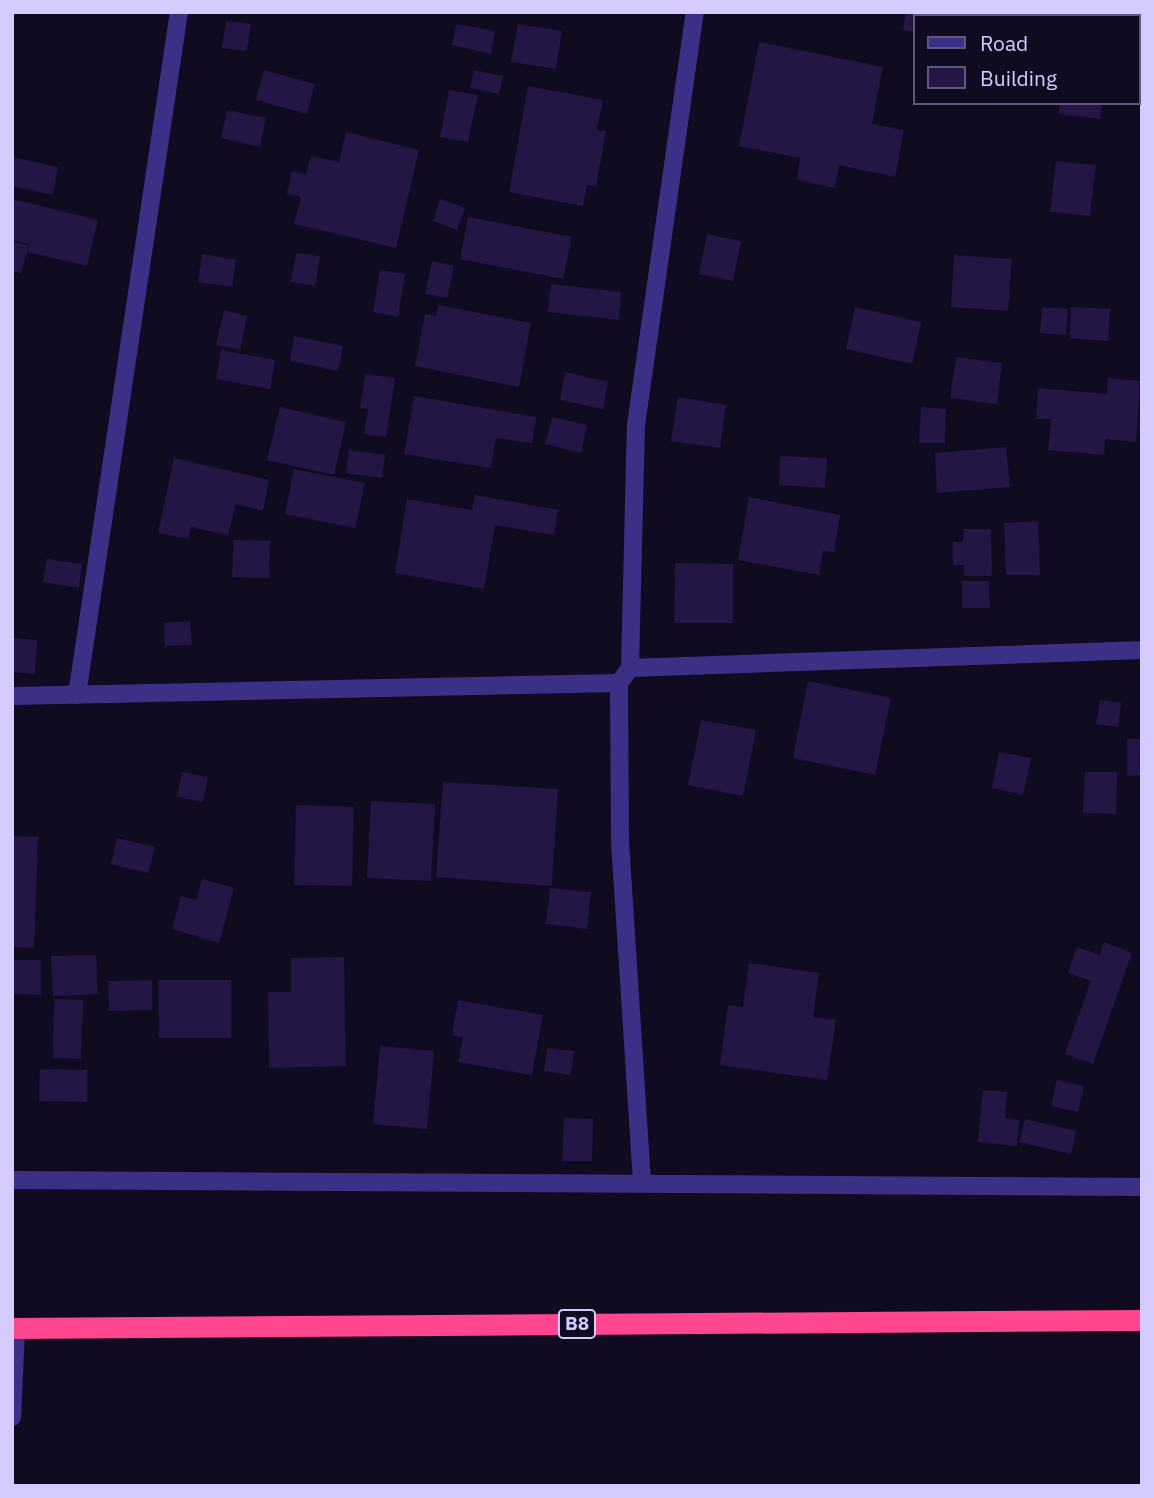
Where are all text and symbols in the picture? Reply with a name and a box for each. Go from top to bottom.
legend [912,14,1140,105]
text: Road [980,29,1028,57]
text: Building [980,64,1057,92]
road number: B8 [558,1308,596,1340]

